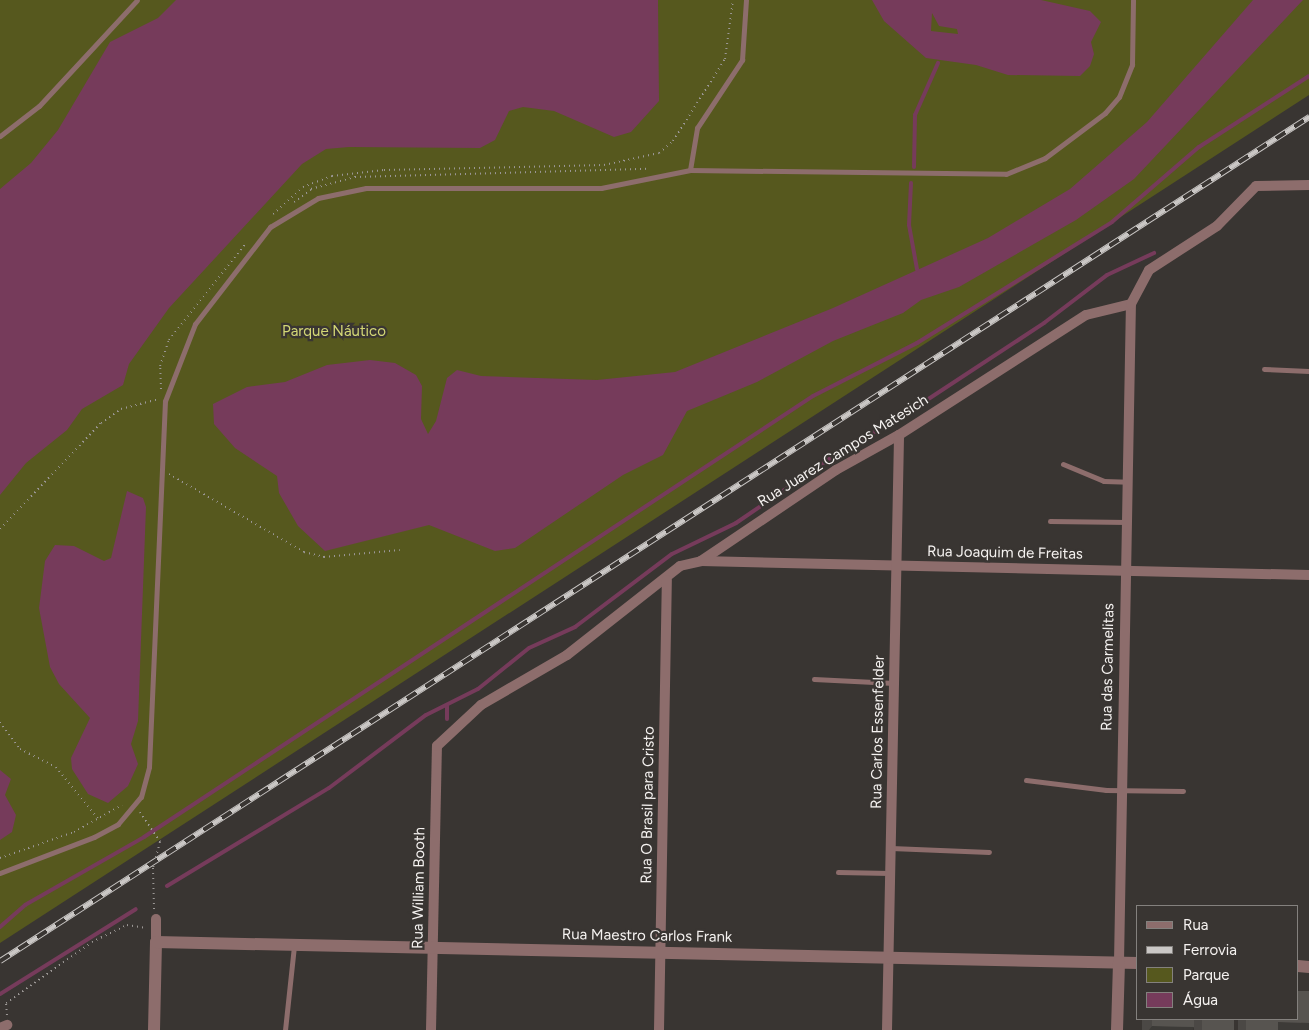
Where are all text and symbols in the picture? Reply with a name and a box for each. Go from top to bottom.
park label: Parque Náutico [282,323,386,341]
street label: Rua Juarez Campos Matesich [754,391,932,511]
street label: Rua Joaquim de Freitas [927,543,1083,563]
street label: Rua das Carmelitas [1098,603,1118,731]
street label: Rua Carlos Essenfelder [868,655,888,809]
street label: Rua O Brasil para Cristo [638,726,658,884]
street label: Rua William Booth [409,827,429,949]
legend [1136,905,1299,1020]
text: Rua [1183,916,1208,934]
street label: Rua Maestro Carlos Frank [562,926,732,946]
text: Ferrovia [1183,941,1237,959]
text: Parque [1183,966,1230,984]
text: Água [1183,991,1218,1009]

